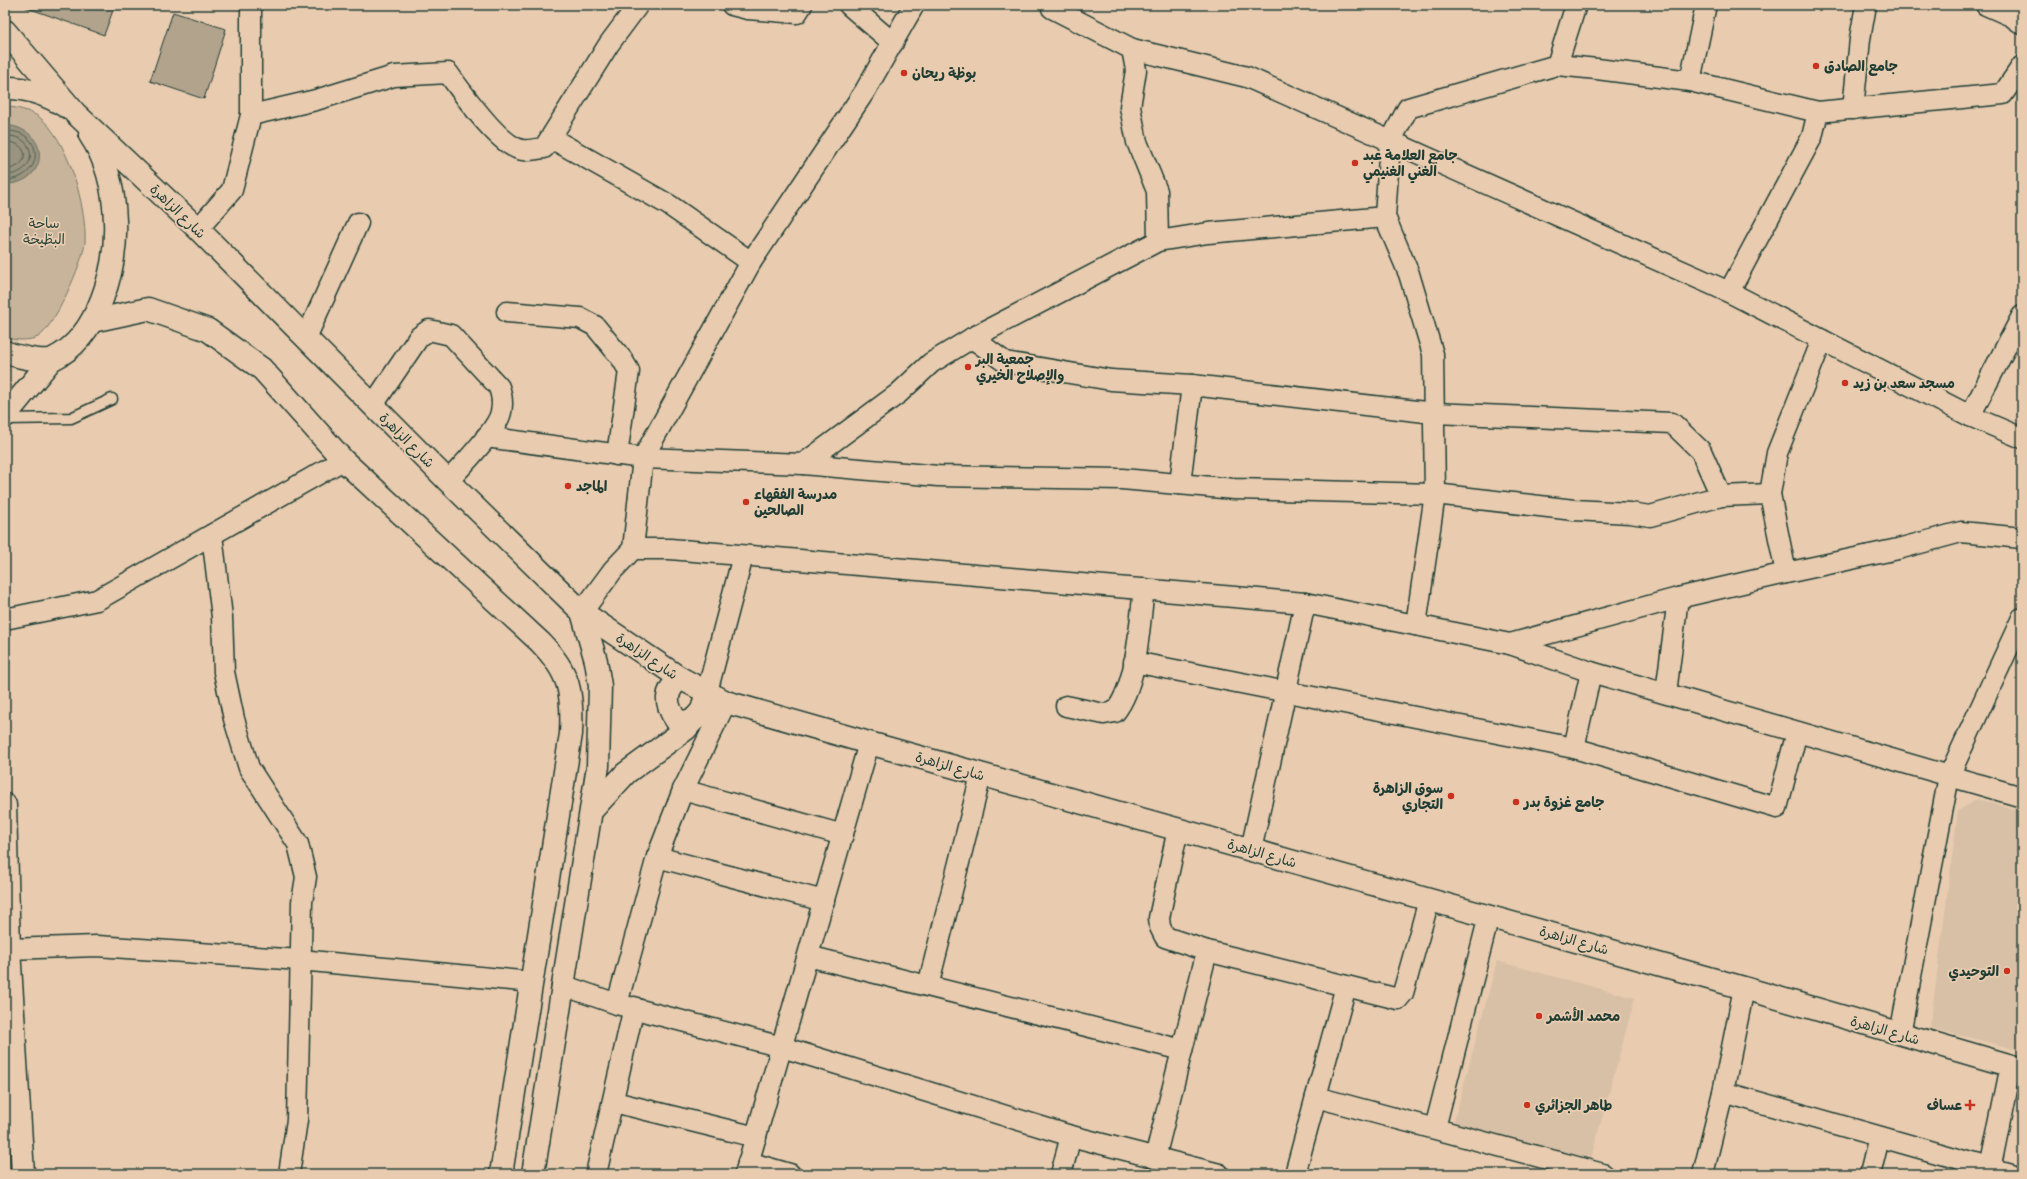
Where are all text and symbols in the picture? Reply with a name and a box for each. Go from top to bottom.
place label: جامع الصادق [1824,58,1898,76]
marker: جامع الصادق [1811,61,1821,71]
place label: بوظة ريحان [912,65,976,83]
marker: بوظة ريحان [899,68,909,78]
place label: جامع العلامة عبد الغني الغنيمي [1363,147,1458,184]
marker: جامع العلامة عبد الغني الغنيمي [1350,158,1360,168]
street label: شارع الزاهرة [145,181,209,243]
park label: ساحة البطّيخة [23,215,65,248]
place label: جمعية البر والإصلاح الخيري [974,351,1064,386]
marker: جمعية البر والإصلاح الخيري [963,362,973,372]
place label: مسجد سعد بن زيد [1853,375,1955,392]
marker: مسجد سعد بن زيد [1840,378,1850,388]
street label: شارع الزاهرة [375,409,438,472]
place label: الماجد [576,478,608,495]
marker: الماجد [563,481,573,491]
place label: مدرسة الفقهاء الصالحين [754,486,837,519]
marker: مدرسة الفقهاء الصالحين [741,497,751,507]
street label: شارع الزاهرة [612,629,681,684]
street label: شارع الزاهرة [913,749,986,785]
place label: سوق الزاهرة التجاري [1373,780,1443,815]
marker: سوق الزاهرة التجاري [1446,791,1456,801]
place label: جامع غزوة بدر [1522,794,1604,812]
marker: جامع غزوة بدر [1511,797,1521,807]
street label: شارع الزاهرة [1225,836,1298,872]
street label: شارع الزاهرة [1537,923,1610,959]
place label: التوحيدي [1949,963,1999,982]
marker: التوحيدي [2002,966,2012,976]
place label: محمد الأشمر [1545,1006,1620,1025]
marker: محمد الأشمر [1534,1011,1544,1021]
street label: شارع الزاهرة [1848,1013,1921,1049]
place label: طاهر الجزائري [1535,1097,1612,1116]
place label: عساف [1927,1097,1963,1114]
marker: طاهر الجزائري [1522,1100,1532,1110]
marker: عساف [1965,1100,1975,1110]

